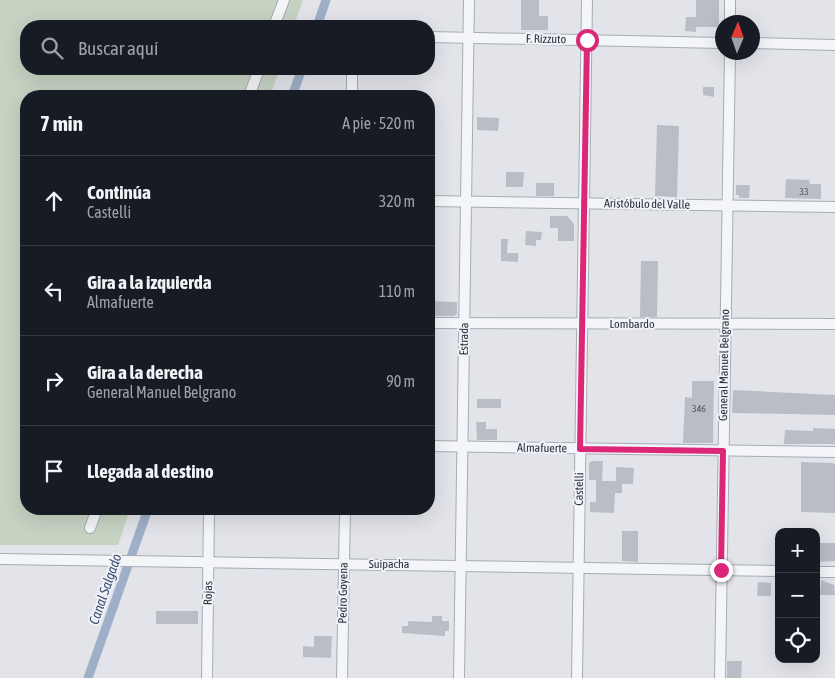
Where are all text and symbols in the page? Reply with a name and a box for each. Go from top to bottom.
north arrow [715,15,760,60]
search box [20,20,435,75]
route start [576,29,599,52]
street label: F. Rizzuto [526,32,567,46]
icon: search [38,34,66,62]
text: Buscar aquí [78,37,158,59]
text: 7 min [40,111,83,135]
text: A pie · 520 m [342,114,415,132]
text: Continúa [87,181,151,203]
house number: 33 [799,186,809,197]
icon: ahead [40,187,68,215]
text: 320 m [379,192,415,210]
street label: Aristóbulo del Valle [604,196,690,212]
text: Castelli [87,203,131,221]
text: Gira a la izquierda [87,271,212,293]
icon: left [40,277,68,305]
text: 110 m [379,282,415,300]
text: Almafuerte [87,293,154,311]
street label: General Manuel Belgrano [716,309,732,421]
street label: Lombardo [609,317,655,331]
street label: Estrada [457,322,471,356]
text: Gira a la derecha [87,361,203,383]
icon: right [40,367,68,395]
text: 90 m [386,372,415,390]
text: General Manuel Belgrano [87,383,236,401]
house number: 346 [692,403,706,414]
street label: Almafuerte [517,441,567,455]
icon: arrive [40,457,68,485]
text: Llegada al destino [87,460,214,482]
street label: Castelli [572,472,586,506]
map controls [775,528,820,663]
button: + [775,528,820,573]
water label: Canal Salgado [85,551,125,626]
street label: Suipacha [369,557,409,571]
route end [710,559,733,582]
street label: Pedro Goyena [335,562,351,624]
button: − [775,573,820,618]
street label: Rojas [201,581,215,605]
button: locate [775,618,820,663]

